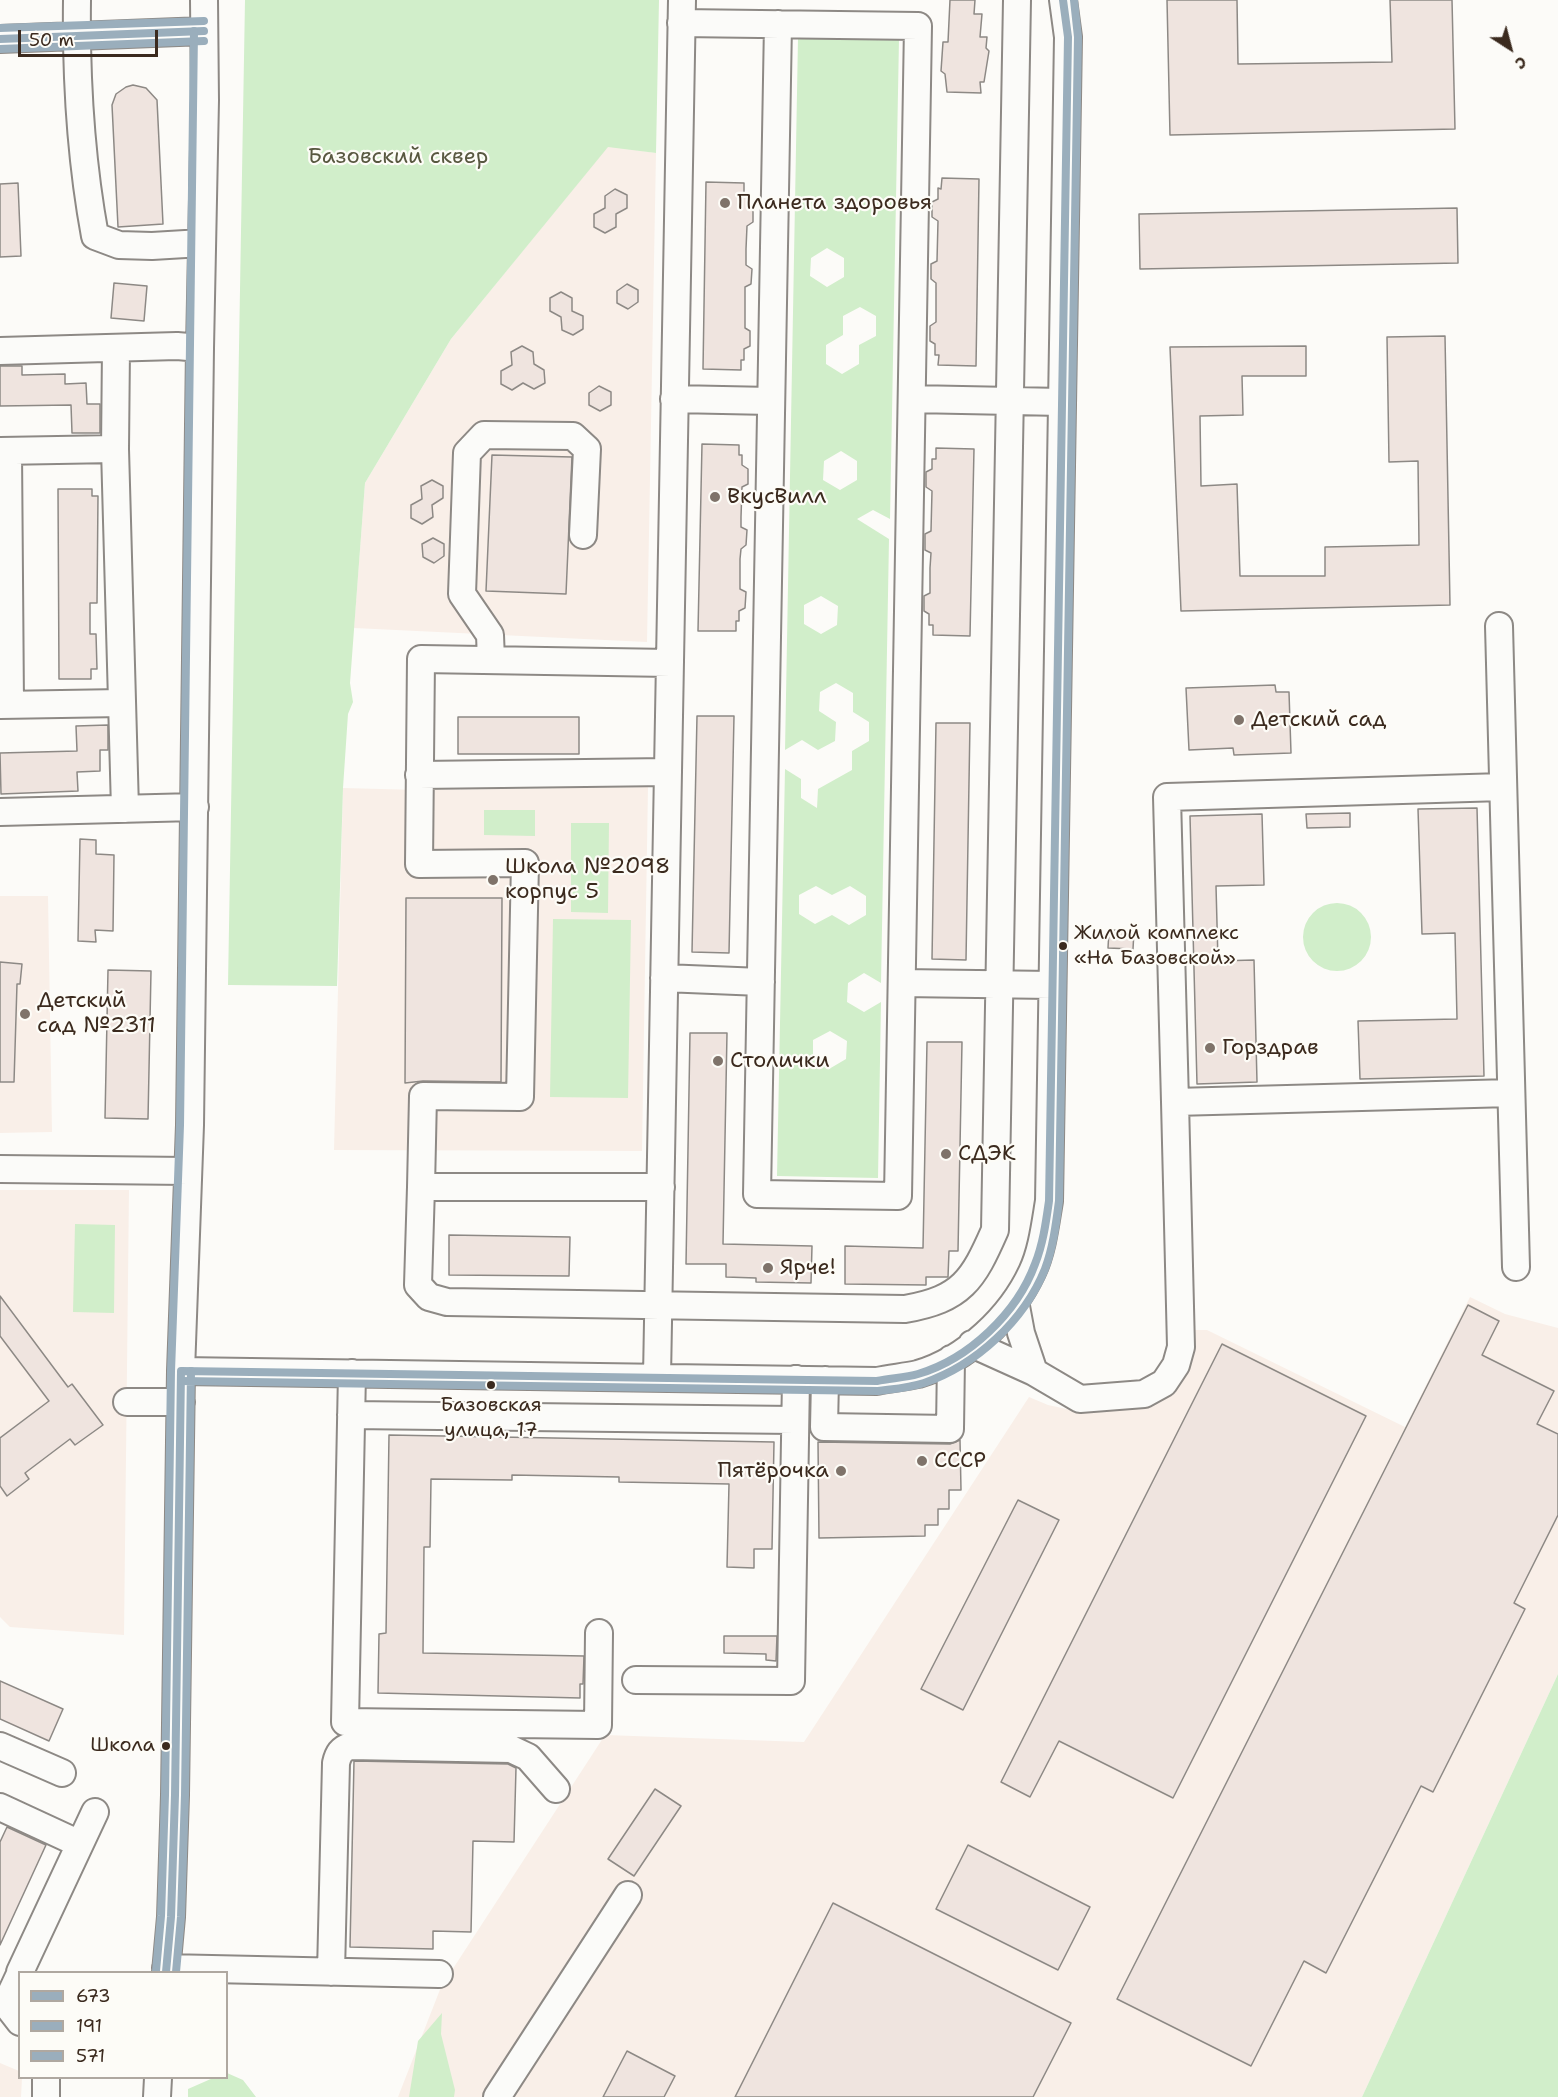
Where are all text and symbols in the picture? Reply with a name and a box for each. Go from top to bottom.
scale bar [21,18,160,56]
north arrow [1480,18,1540,78]
text: 50 m [29,28,74,52]
text: С [1511,52,1531,74]
park label: Базовский сквер [308,144,488,170]
place label: Планета здоровья [737,190,932,216]
marker: Планета здоровья [718,196,732,210]
place label: ВкусВилл [727,484,826,510]
marker: ВкусВилл [708,490,722,504]
place label: Детский сад [1251,707,1387,733]
marker: Детский сад [1232,713,1246,727]
place label: Школа №2098 корпус 5 [505,854,670,906]
marker: Школа №2098 корпус 5 [486,873,500,887]
place label: Жилой комплекс «На Базовской» [1074,922,1239,969]
marker: Жилой комплекс «На Базовской» [1057,940,1069,952]
place label: Детский сад №2311 [37,988,156,1040]
marker: Детский сад №2311 [18,1007,32,1021]
place label: Горздрав [1222,1035,1318,1061]
marker: Горздрав [1203,1041,1217,1055]
place label: Столички [730,1048,830,1074]
marker: Столички [711,1054,725,1068]
place label: СДЭК [958,1141,1016,1167]
marker: СДЭК [939,1147,953,1161]
place label: Ярче! [780,1255,836,1281]
marker: Ярче! [761,1261,775,1275]
marker: Базовская улица, 17 [485,1379,497,1391]
place label: Базовская улица, 17 [440,1394,542,1441]
place label: СССР [934,1448,986,1474]
marker: СССР [915,1454,929,1468]
place label: Пятёрочка [718,1458,829,1484]
marker: Пятёрочка [834,1464,848,1478]
place label: Школа [90,1734,155,1758]
marker: Школа [160,1740,172,1752]
legend [18,1971,228,2079]
text: 673 [76,1984,110,2008]
text: 191 [76,2014,102,2038]
text: 571 [76,2044,105,2068]

